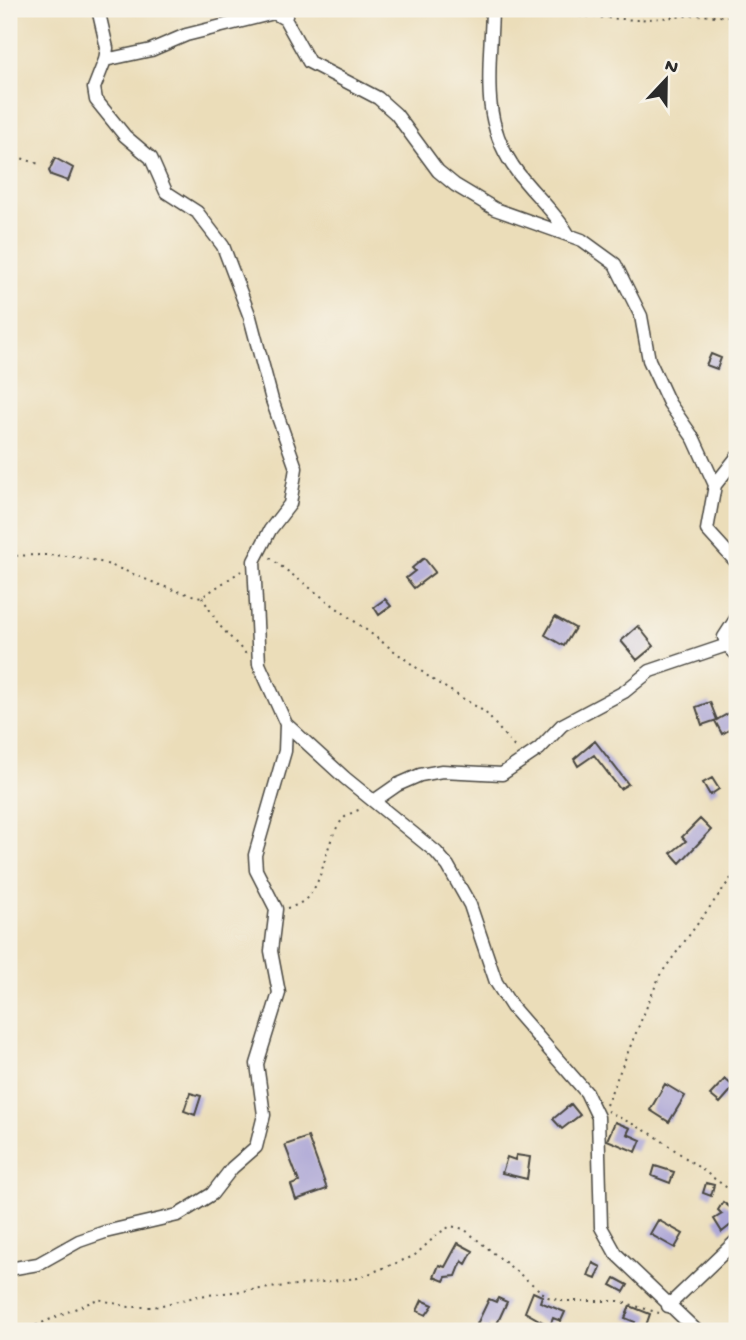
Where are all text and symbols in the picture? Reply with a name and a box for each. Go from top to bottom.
north arrow [630,46,700,116]
text: N [661,54,681,80]

